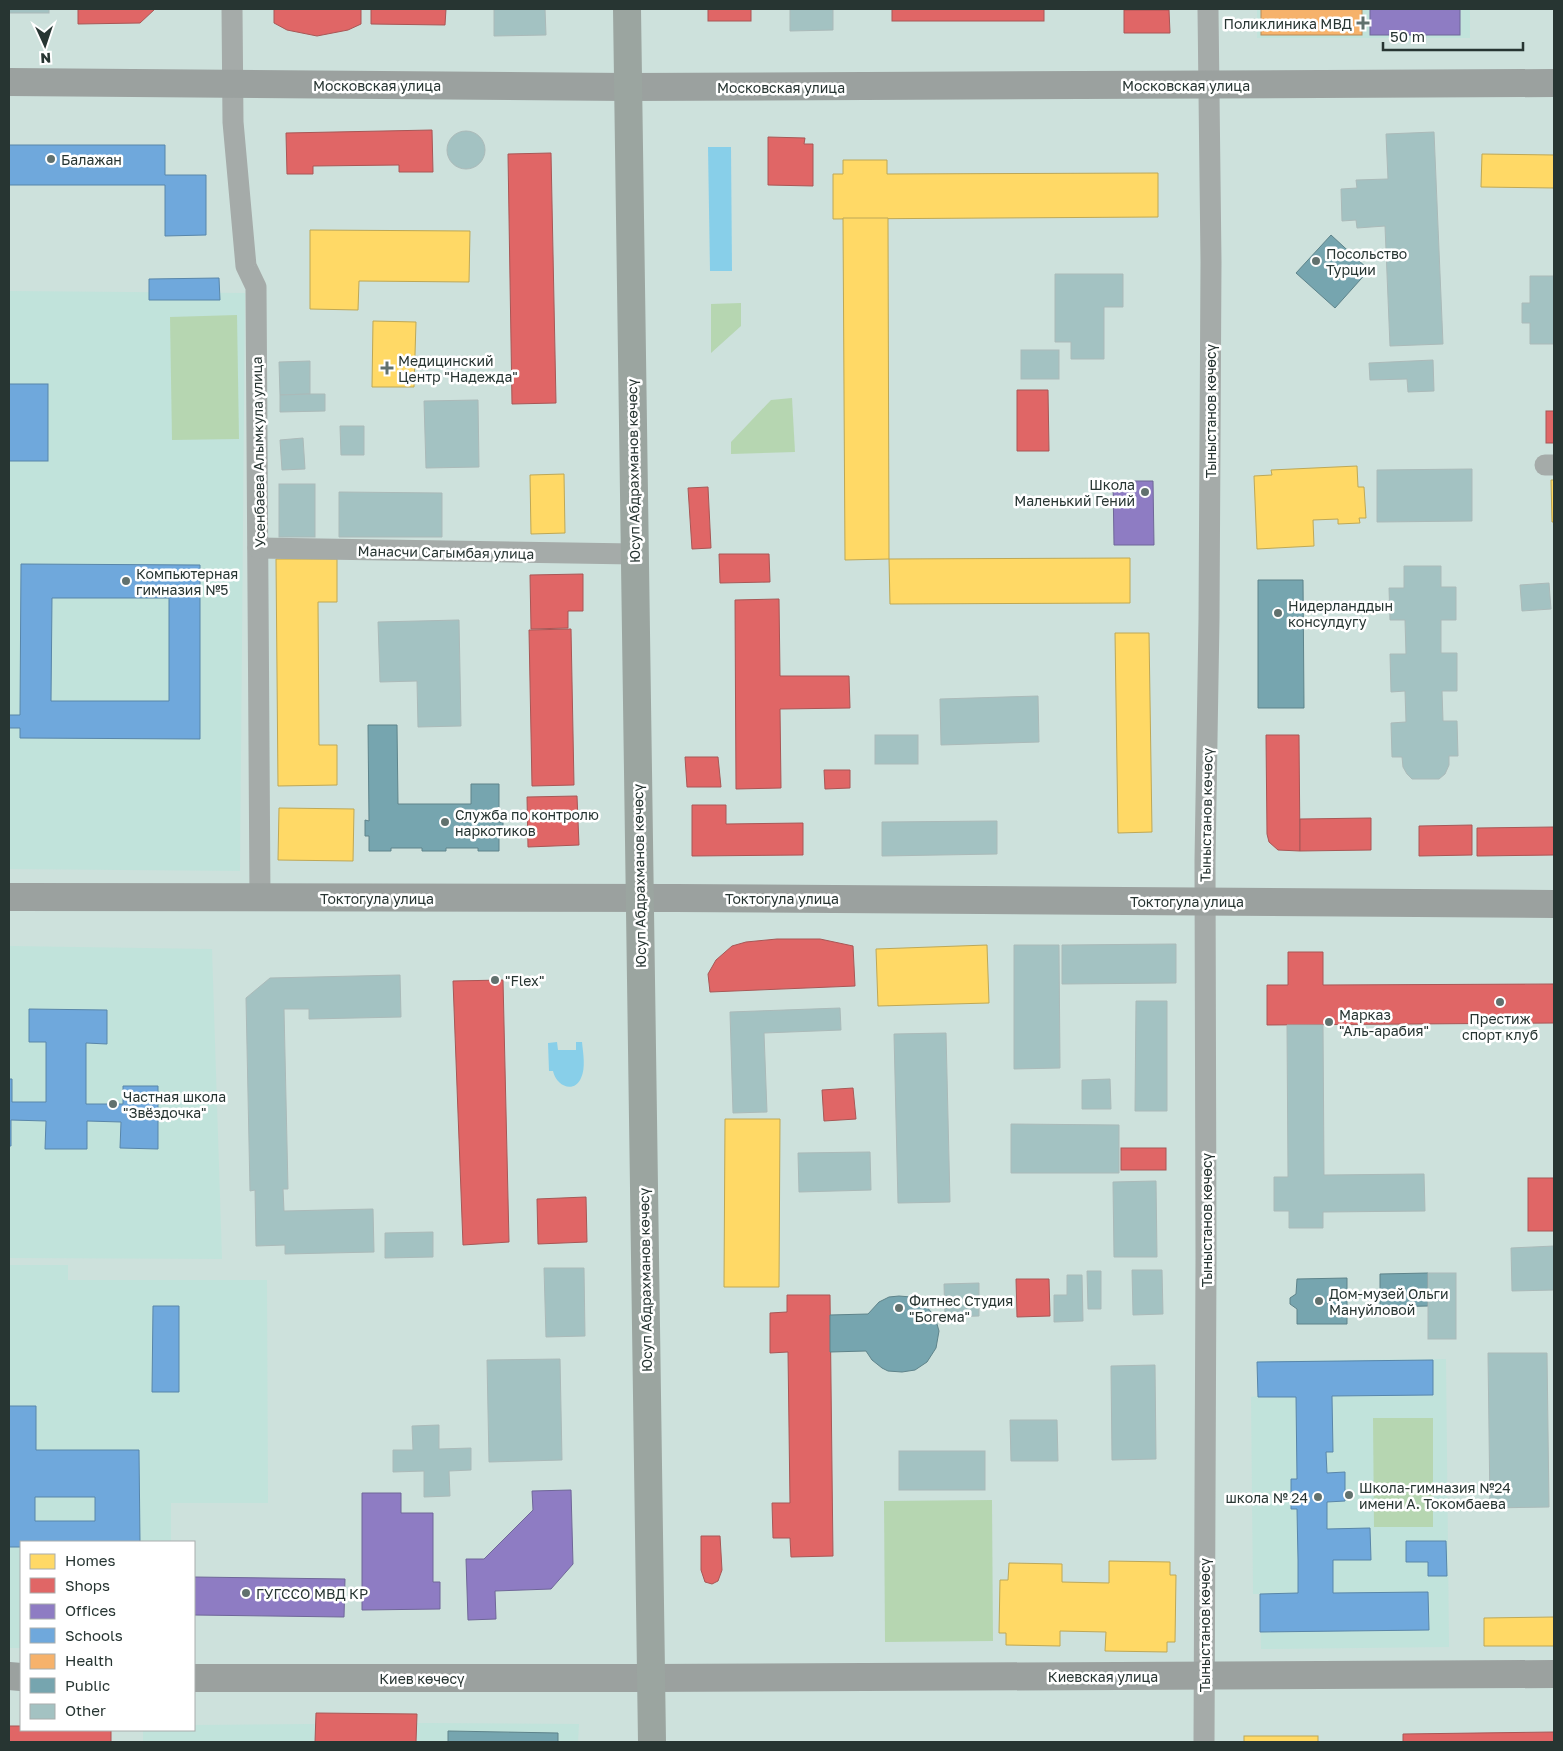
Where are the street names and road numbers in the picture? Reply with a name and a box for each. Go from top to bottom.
street label: Московская улица [313,77,441,94]
street label: Московская улица [1122,77,1250,94]
street label: Московская улица [717,79,845,96]
street label: Тыныстанов көчөсү [1202,344,1219,478]
street label: Усенбаева Алымкула улица [248,356,268,548]
street label: Юсуп Абдрахманов көчөсү [623,379,643,563]
street label: Манасчи Сагымбая улица [357,542,535,562]
street label: Тыныстанов көчөсү [1196,748,1216,882]
street label: Юсуп Абдрахманов көчөсү [629,784,649,968]
street label: Токтогула улица [320,890,434,907]
street label: Токтогула улица [725,890,839,907]
street label: Токтогула улица [1130,893,1244,910]
street label: Тыныстанов көчөсү [1198,1153,1215,1287]
street label: Юсуп Абдрахманов көчөсү [635,1188,655,1372]
street label: Тыныстанов көчөсү [1196,1558,1213,1692]
street label: Киевская улица [1048,1668,1158,1685]
street label: Киев көчөсү [379,1670,465,1687]

